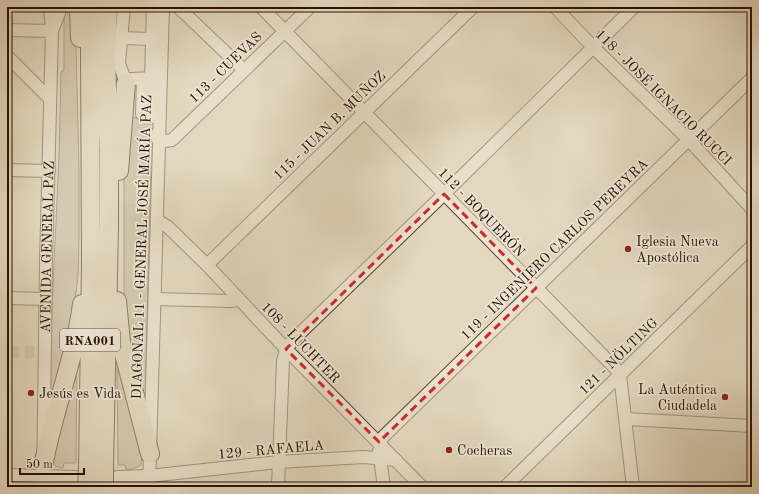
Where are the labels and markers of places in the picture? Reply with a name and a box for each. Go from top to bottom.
place label: Iglesia Nueva Apostólica [636,235,719,265]
marker: Iglesia Nueva Apostólica [623,244,633,254]
place label: La Auténtica Ciudadela [638,383,717,413]
place label: Jesús es Vida [39,387,121,401]
marker: Jesús es Vida [26,388,36,398]
marker: La Auténtica Ciudadela [720,392,730,402]
place label: Cocheras [457,444,512,458]
marker: Cocheras [444,445,454,455]

